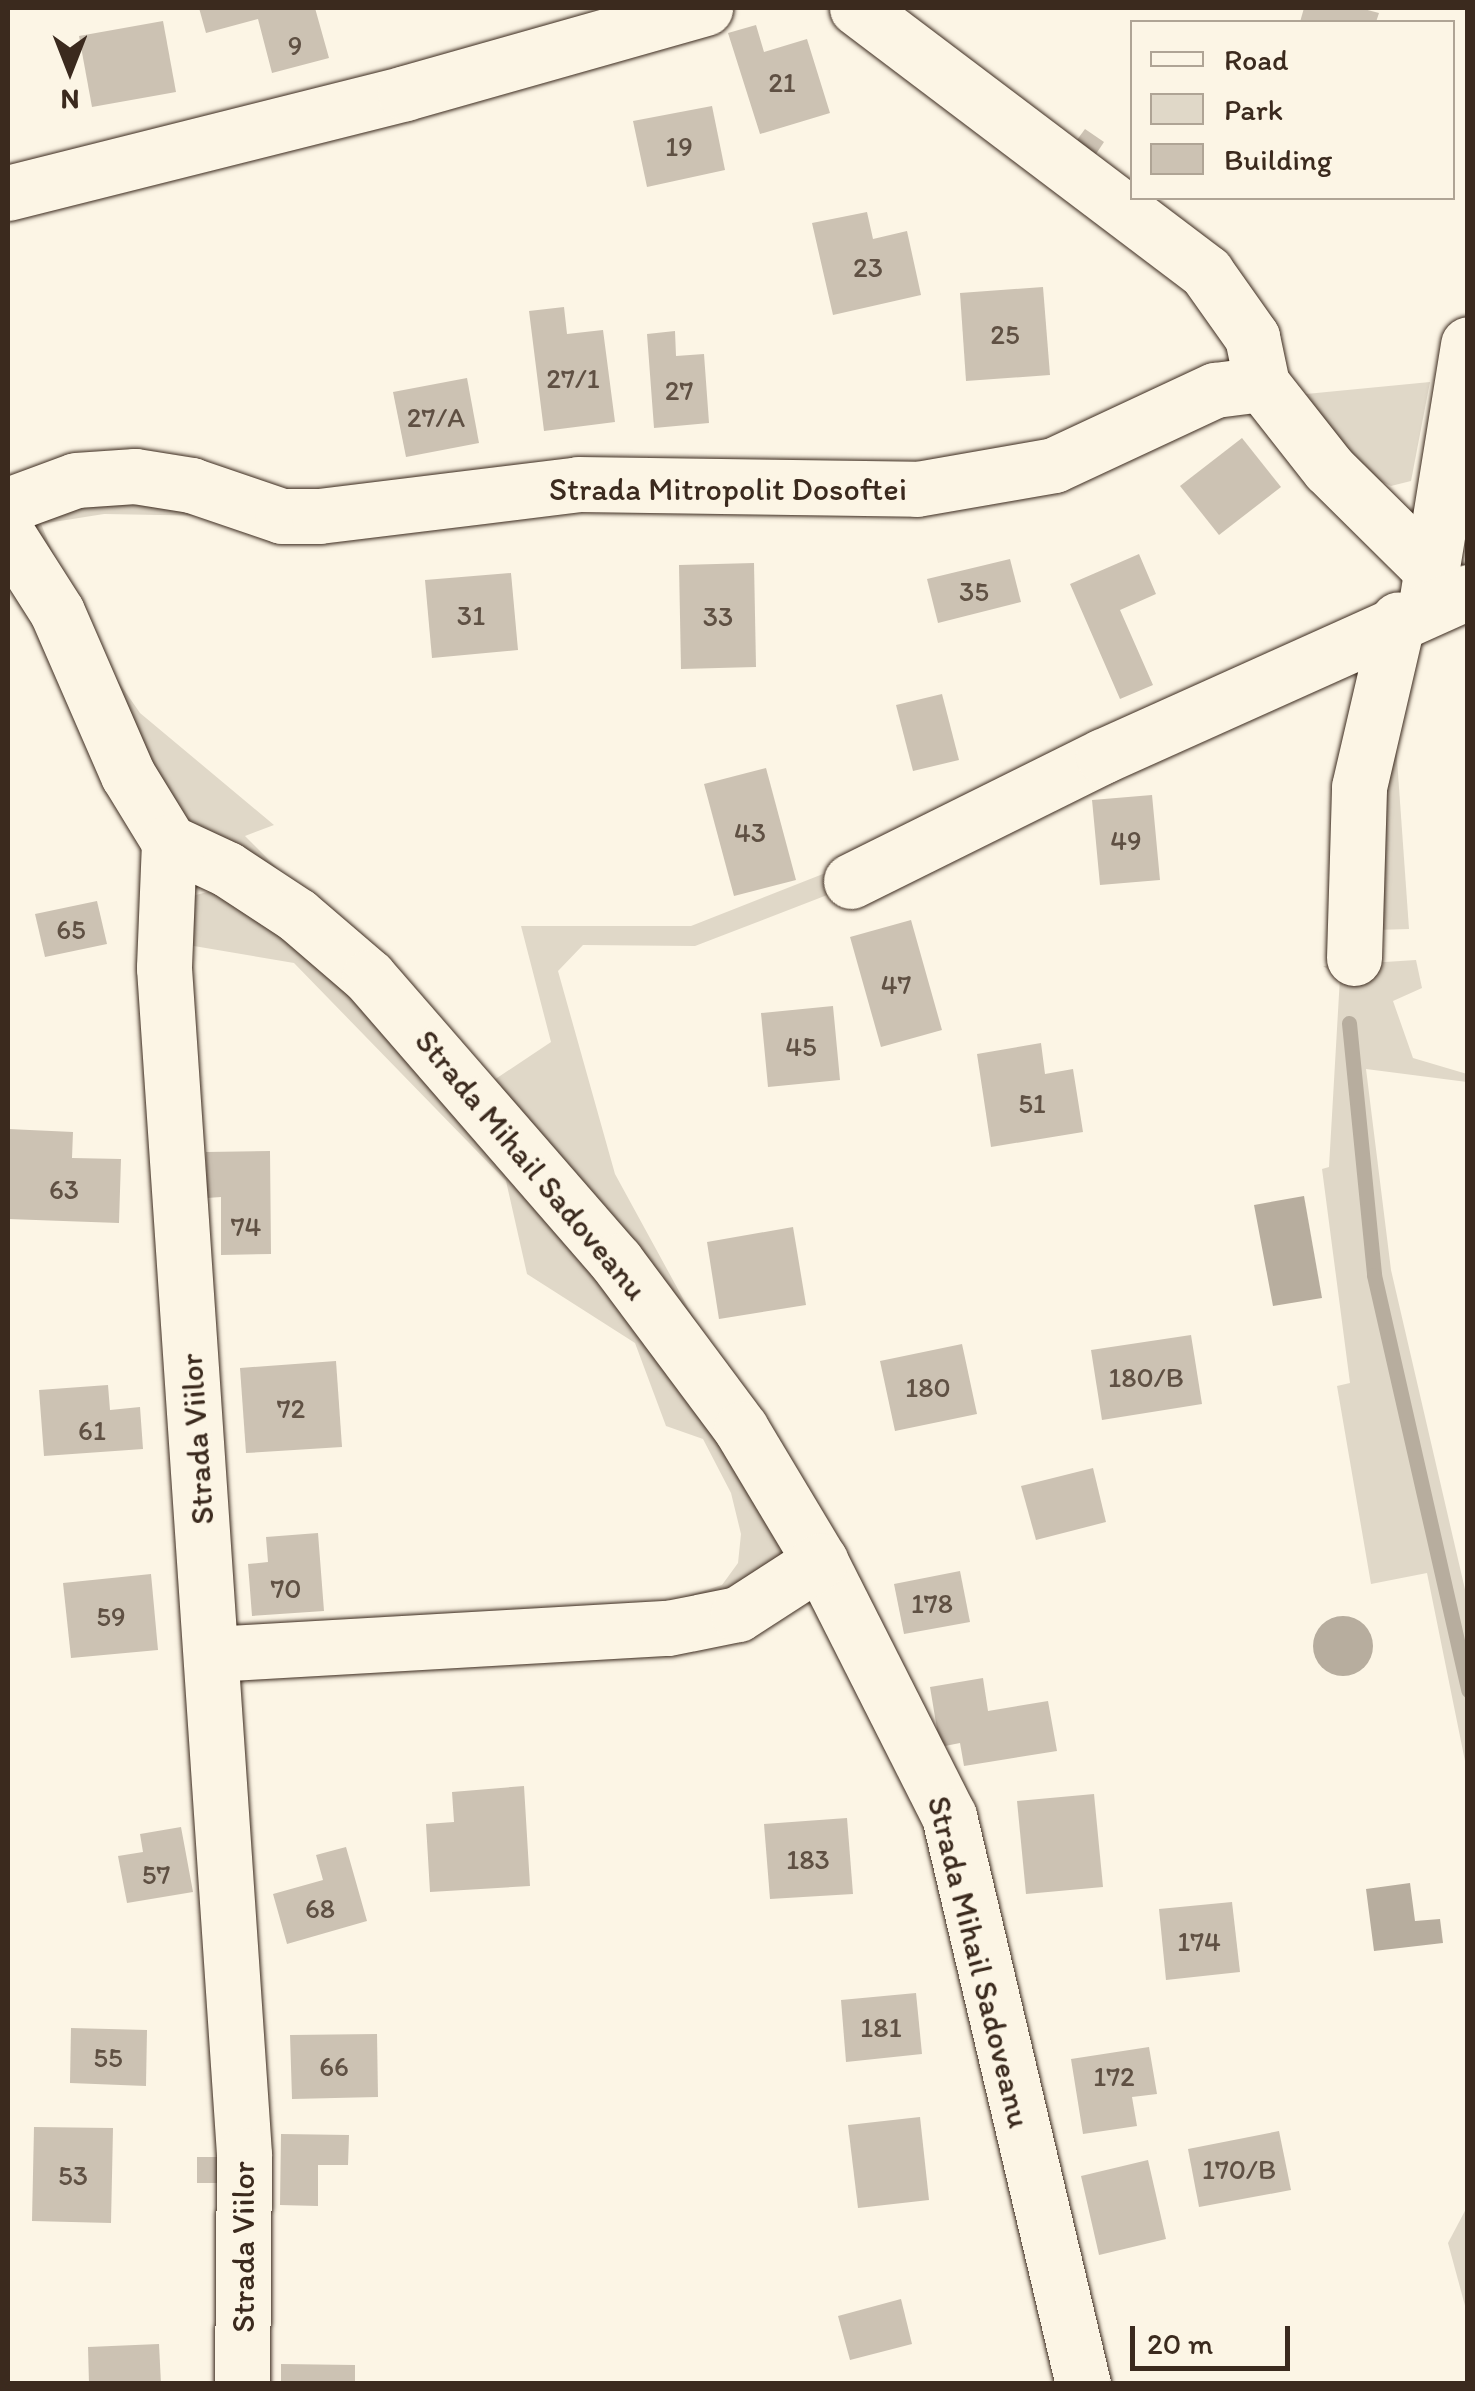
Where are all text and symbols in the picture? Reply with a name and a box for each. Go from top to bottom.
north arrow [20,20,120,120]
legend [1130,20,1455,200]
house number: 9 [288,28,302,62]
text: Road [1224,41,1289,78]
house number: 21 [768,65,796,99]
text: N [61,83,79,117]
text: Park [1224,91,1283,128]
house number: 19 [665,129,693,163]
text: Building [1224,141,1332,178]
house number: 23 [853,250,883,284]
house number: 25 [990,317,1020,351]
house number: 27/1 [546,361,600,395]
house number: 27 [665,373,693,407]
house number: 27/A [407,400,465,434]
street label: Strada Mitropolit Dosoftei [549,470,907,508]
house number: 35 [959,574,989,608]
house number: 31 [457,598,485,632]
house number: 33 [703,599,733,633]
house number: 43 [734,815,766,849]
house number: 49 [1110,823,1142,857]
house number: 65 [56,912,86,946]
house number: 47 [881,967,911,1001]
street label: Strada Mihail Sadoveanu [407,1022,655,1308]
house number: 45 [785,1029,817,1063]
house number: 51 [1018,1086,1046,1120]
house number: 63 [49,1172,79,1206]
house number: 74 [231,1209,261,1243]
street label: Strada Viilor [172,1352,222,1526]
house number: 180/B [1108,1360,1184,1394]
house number: 180 [905,1370,951,1404]
house number: 72 [277,1391,305,1425]
house number: 61 [78,1413,106,1447]
house number: 70 [270,1571,302,1605]
house number: 178 [911,1586,953,1620]
house number: 59 [96,1599,126,1633]
street label: Strada Mihail Sadoveanu [919,1792,1039,2132]
house number: 183 [786,1842,830,1876]
house number: 57 [142,1857,170,1891]
house number: 68 [305,1891,335,1925]
house number: 174 [1177,1924,1221,1958]
house number: 181 [860,2010,902,2044]
house number: 55 [93,2040,123,2074]
house number: 66 [319,2049,349,2083]
house number: 172 [1093,2059,1135,2093]
house number: 170/B [1202,2152,1276,2186]
house number: 53 [58,2158,88,2192]
street label: Strada Viilor [224,2161,262,2333]
scale bar [1135,2306,1295,2368]
text: 20 m [1147,2325,1213,2362]

